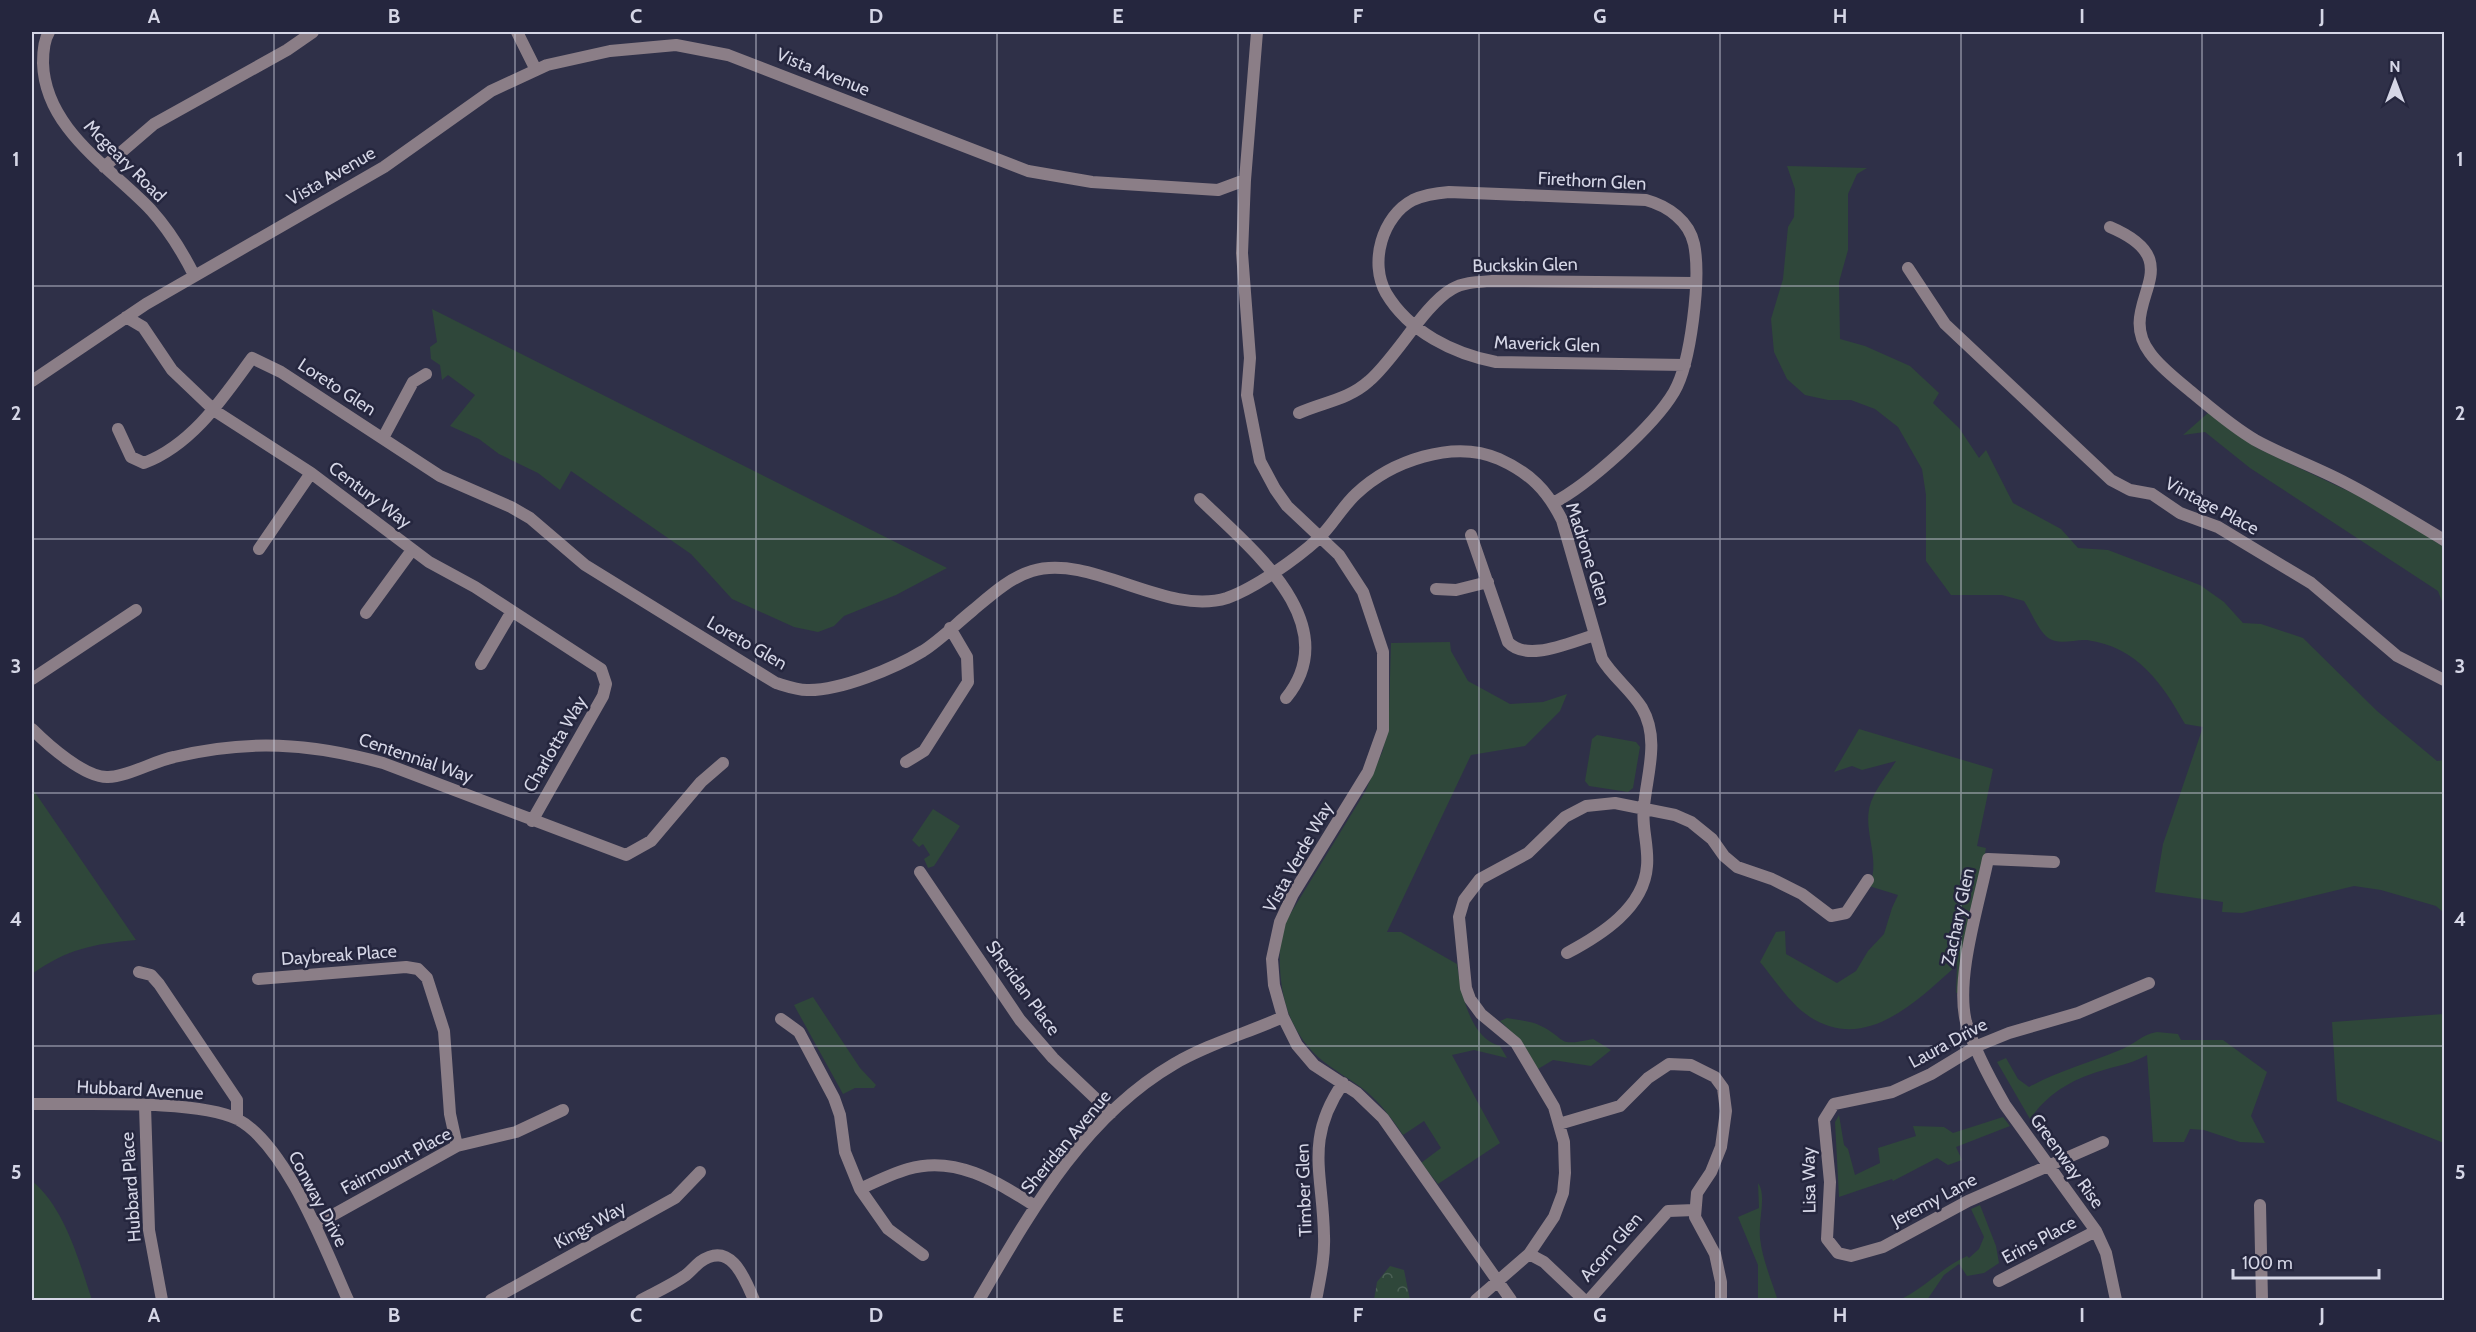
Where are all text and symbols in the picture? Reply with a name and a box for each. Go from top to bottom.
text: A [148,4,161,28]
text: B [388,4,400,28]
text: C [630,4,642,28]
text: D [869,4,883,28]
text: E [1112,4,1124,28]
text: F [1353,4,1364,28]
text: G [1593,4,1607,28]
text: H [1833,4,1847,28]
text: I [2079,4,2085,28]
text: J [2318,4,2325,28]
street label: Vista Avenue [773,43,873,101]
north arrow [2365,51,2425,111]
text: N [2389,57,2401,76]
street label: Mcgeary Road [79,115,171,207]
street label: Vista Avenue [283,142,379,210]
text: 1 [12,147,20,171]
text: 1 [2456,147,2464,171]
street label: Firethorn Glen [1537,167,1647,195]
street label: Buckskin Glen [1472,253,1578,277]
street label: Maverick Glen [1494,331,1600,357]
street label: Loreto Glen [294,354,380,420]
text: 2 [11,401,21,425]
text: 2 [2455,401,2465,425]
street label: Century Way [324,457,416,533]
street label: Vintage Place [2161,472,2263,540]
street label: Madrone Glen [1561,500,1615,608]
street label: Loreto Glen [703,611,791,675]
text: 3 [11,654,21,678]
text: 3 [2455,654,2465,678]
street label: Charlotta Way [519,692,591,796]
street label: Centennial Way [356,728,476,788]
street label: Vista Verde Way [1258,798,1338,916]
street label: Zachary Glen [1937,866,1979,968]
text: 4 [10,907,22,931]
text: 4 [2454,907,2466,931]
street label: Sheridan Place [981,936,1065,1040]
street label: Daybreak Place [280,940,398,970]
street label: Laura Drive [1905,1013,1991,1073]
street label: Hubbard Avenue [76,1076,204,1104]
street label: Sheridan Avenue [1016,1086,1116,1198]
street label: Greenway Rise [2025,1109,2109,1213]
street label: Fairmount Place [337,1123,455,1199]
street label: Hubbard Place [116,1131,146,1243]
street label: Timber Glen [1291,1143,1317,1237]
street label: Lisa Way [1797,1146,1821,1214]
street label: Conway Drive [284,1147,352,1251]
text: 5 [11,1160,21,1184]
text: 5 [2455,1160,2465,1184]
street label: Jeremy Lane [1887,1168,1981,1232]
street label: Kings Way [550,1196,630,1254]
street label: Acorn Glen [1575,1208,1647,1286]
street label: Erins Place [1998,1211,2080,1269]
scale bar [2233,1242,2378,1280]
text: 100 m [2242,1252,2293,1274]
text: A [148,1303,161,1327]
text: B [388,1303,400,1327]
text: C [630,1303,642,1327]
text: D [869,1303,883,1327]
text: E [1112,1303,1124,1327]
text: F [1353,1303,1364,1327]
text: G [1593,1303,1607,1327]
text: H [1833,1303,1847,1327]
text: I [2079,1303,2085,1327]
text: J [2318,1303,2325,1327]

